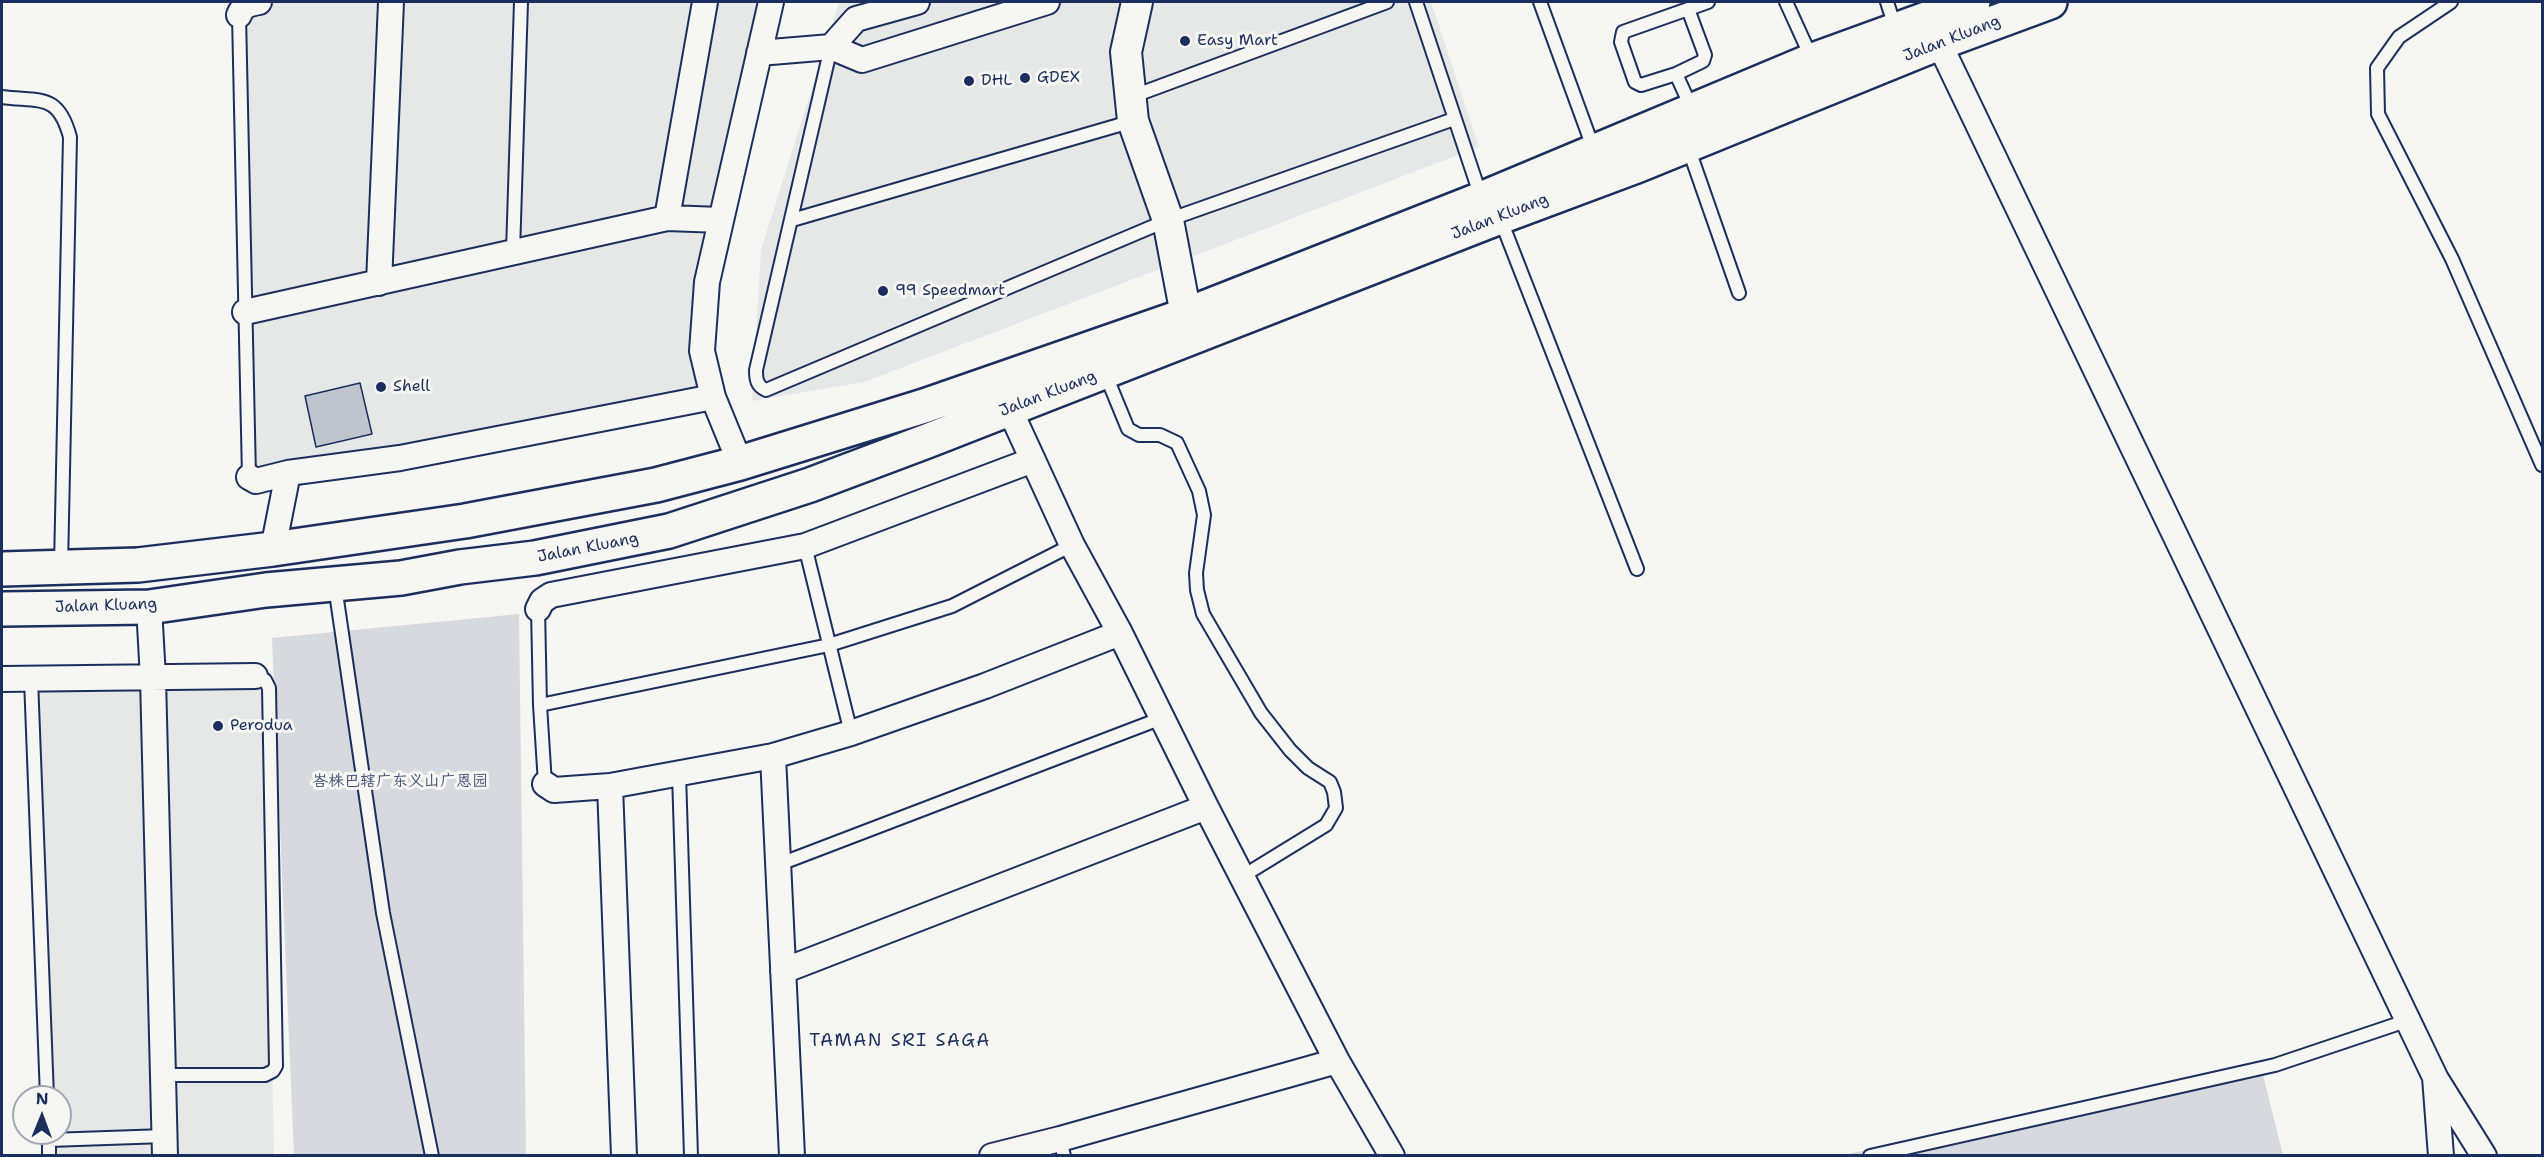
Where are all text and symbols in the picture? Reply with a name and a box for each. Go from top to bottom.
street label: Jalan Kluang [1901,12,2003,66]
place label: Easy Mart [1197,31,1278,51]
marker: Easy Mart [1178,34,1192,48]
place label: GDEX [1037,68,1080,88]
place label: DHL [981,71,1012,91]
marker: GDEX [1018,71,1032,85]
marker: DHL [962,74,976,88]
street label: Jalan Kluang [1449,190,1551,244]
place label: 99 Speedmart [895,281,1005,301]
marker: 99 Speedmart [876,284,890,298]
street label: Jalan Kluang [997,367,1099,421]
place label: Shell [393,377,430,397]
marker: Shell [374,380,388,394]
street label: Jalan Kluang [536,529,640,567]
street label: Jalan Kluang [55,595,157,617]
place label: Perodua [230,716,293,736]
marker: Perodua [211,719,225,733]
park label: 峇株巴辖广东义山广恩园 [312,772,488,792]
district label: TAMAN SRI SAGA [809,1030,991,1052]
north arrow [12,1085,72,1145]
text: N [36,1088,49,1109]

